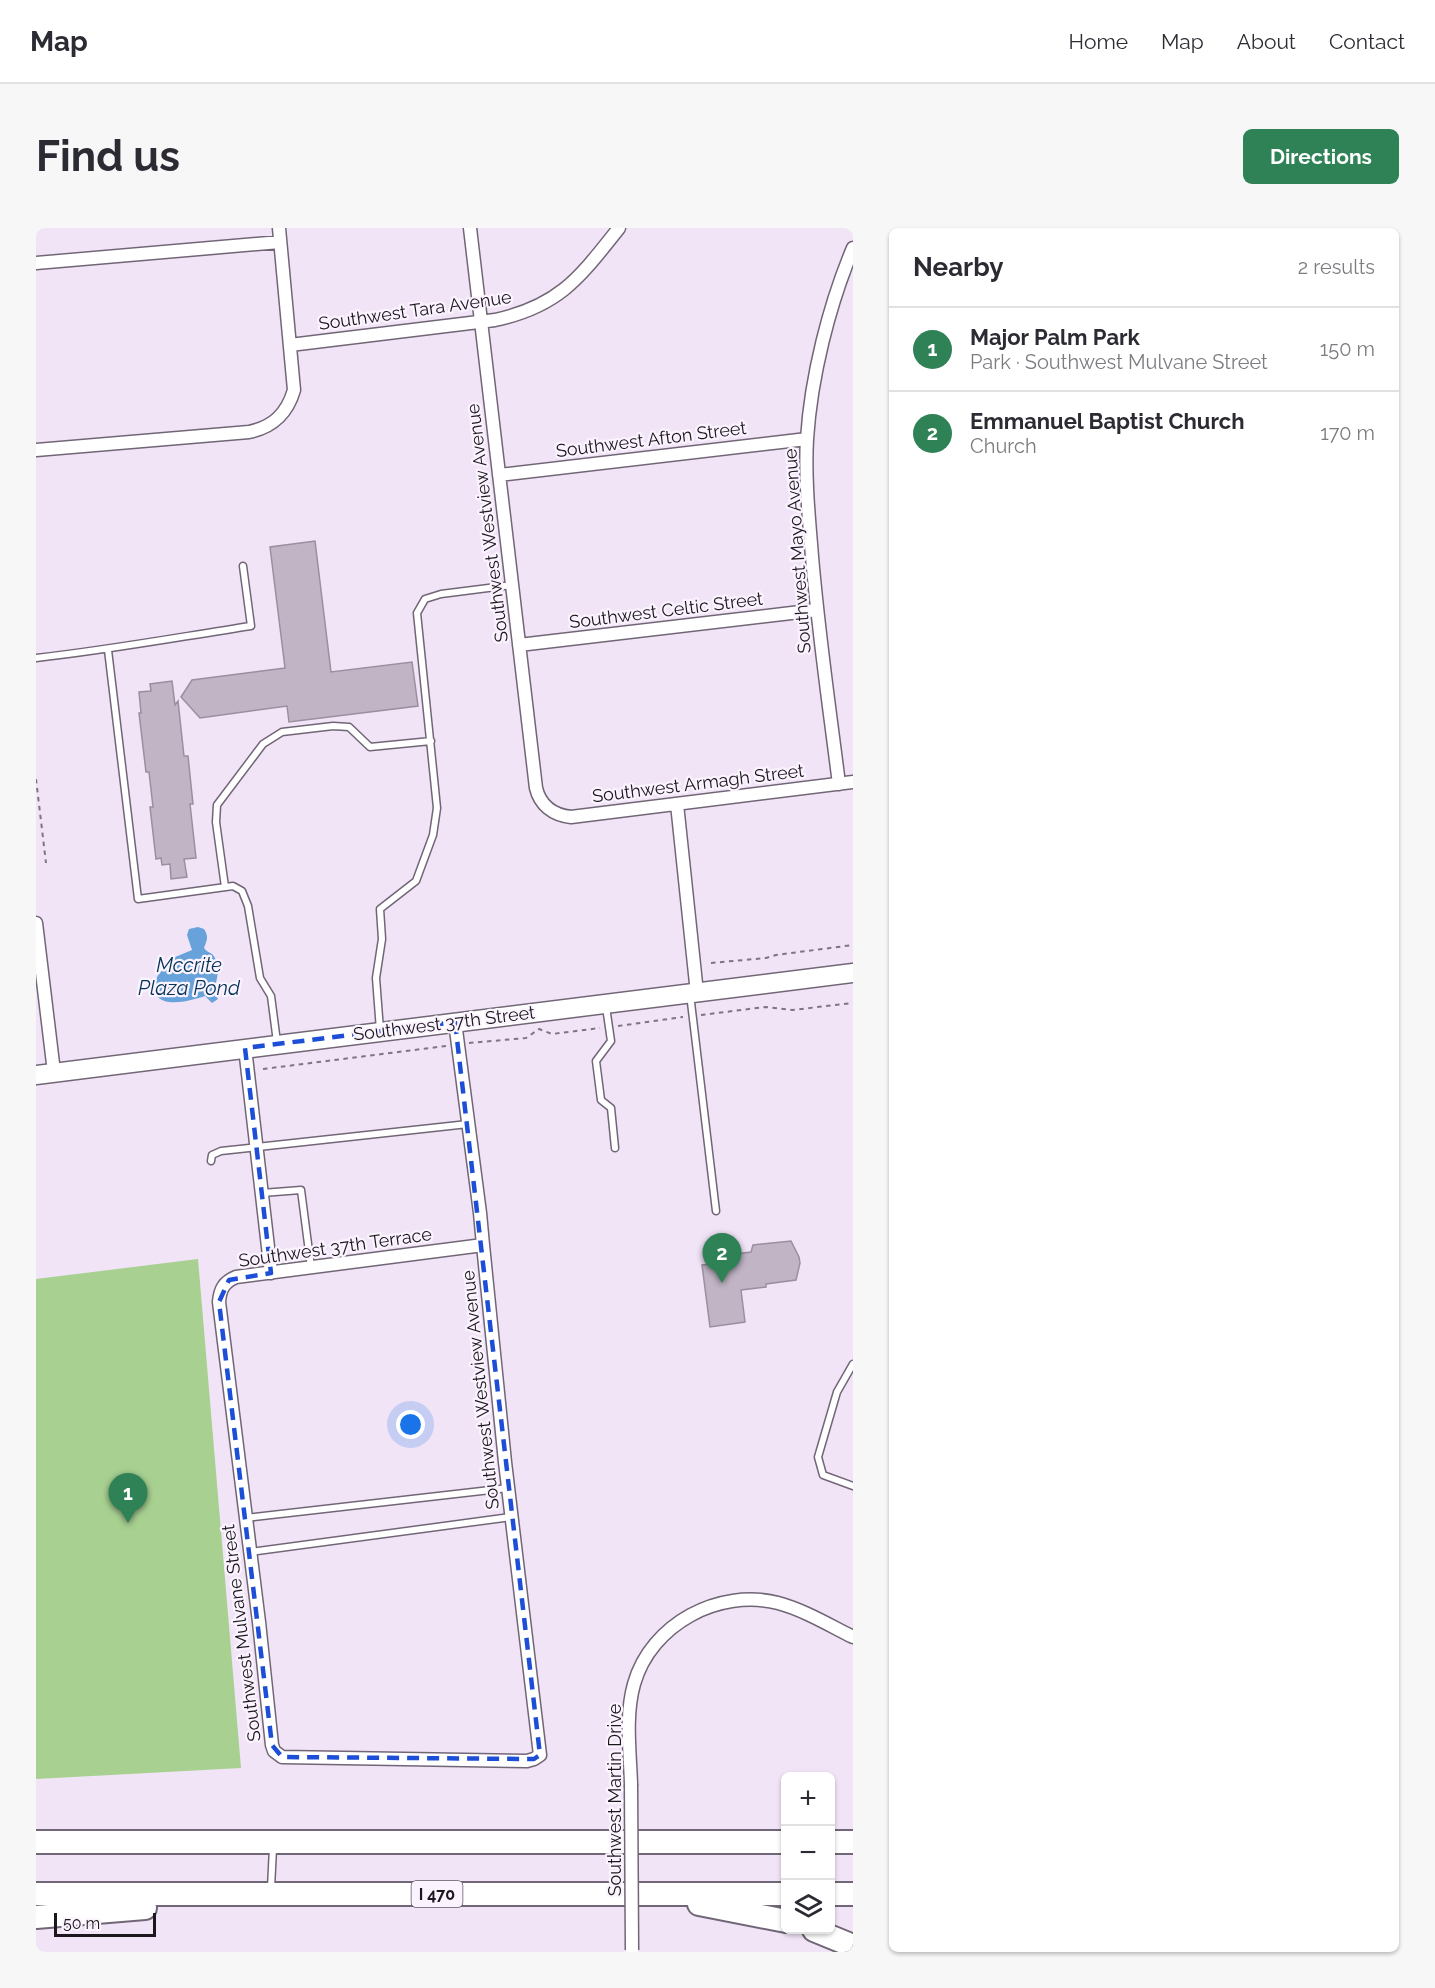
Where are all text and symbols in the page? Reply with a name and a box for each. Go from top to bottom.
text: Map [30,25,88,58]
text: Home [1069,29,1128,54]
text: Map [1161,29,1204,54]
text: About [1237,29,1296,54]
text: Contact [1329,29,1405,54]
button: Directions [1243,129,1399,184]
text: Find us [36,132,180,181]
text: Nearby [913,252,1003,282]
text: 2 results [1298,255,1375,279]
street label: Southwest Tara Avenue [317,286,513,334]
text: Major Palm Park [970,324,1140,350]
text: 1 [928,337,937,361]
text: 150 m [1320,337,1375,361]
text: Park · Southwest Mulvane Street [970,350,1268,374]
street label: Southwest Westview Avenue [462,402,512,644]
text: Emmanuel Baptist Church [970,408,1245,434]
street label: Southwest Afton Street [555,417,747,461]
text: 2 [927,421,938,445]
text: 170 m [1320,421,1375,445]
text: Church [970,434,1037,458]
street label: Southwest Mayo Avenue [779,447,815,654]
street label: Southwest Celtic Street [568,588,764,632]
street label: Southwest Armagh Street [591,760,805,806]
water label: Mccrite Plaza Pond [138,953,241,1000]
street label: Southwest 37th Street [352,1001,536,1045]
street label: Southwest 37th Terrace [237,1223,433,1271]
pin: 2 [702,1234,742,1283]
street label: Southwest Westview Avenue [457,1269,503,1511]
your location [396,1410,425,1439]
pin: 1 [108,1474,148,1523]
street label: Southwest Mulvane Street [217,1523,265,1743]
street label: Southwest Martin Drive [604,1703,625,1896]
map controls [781,1772,835,1934]
button: + [781,1772,835,1826]
button: − [781,1826,835,1880]
button: layers [781,1880,835,1934]
road number: I 470 [412,1881,462,1907]
scale bar [54,1910,156,1938]
text: 50 m [63,1914,100,1933]

